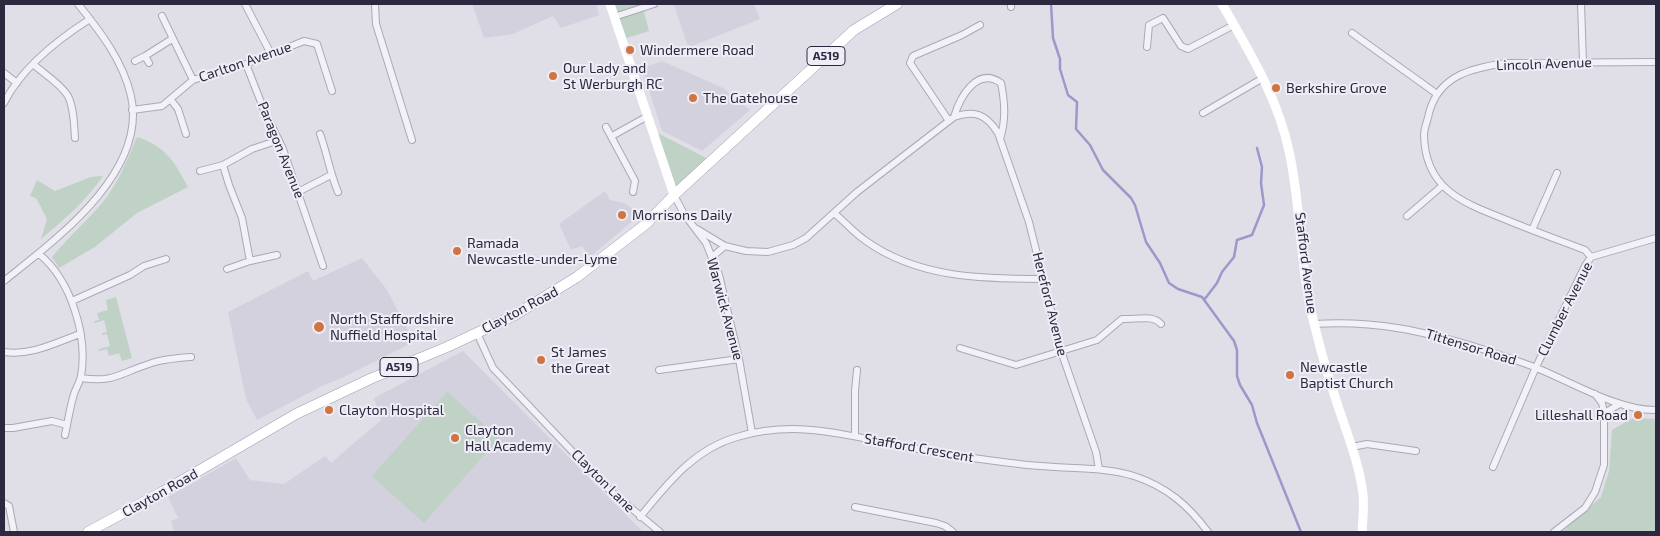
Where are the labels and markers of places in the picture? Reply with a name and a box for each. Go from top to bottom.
place label: Windermere Road [640,42,754,58]
marker: Windermere Road [624,44,636,56]
place label: Our Lady and St Werburgh RC [563,60,663,92]
marker: Our Lady and St Werburgh RC [547,70,559,82]
place label: Berkshire Grove [1286,80,1387,96]
marker: Berkshire Grove [1270,82,1282,94]
place label: The Gatehouse [703,90,798,106]
marker: The Gatehouse [687,92,699,104]
place label: Morrisons Daily [632,207,732,223]
marker: Morrisons Daily [616,209,628,221]
place label: Ramada Newcastle-under-Lyme [467,235,617,268]
marker: Ramada Newcastle-under-Lyme [451,245,463,257]
place label: North Staffordshire Nuffield Hospital [330,311,454,344]
marker: North Staffordshire Nuffield Hospital [312,320,326,334]
place label: St James the Great [551,344,610,377]
marker: St James the Great [535,354,547,366]
place label: Newcastle Baptist Church [1300,359,1393,392]
marker: Newcastle Baptist Church [1284,369,1296,381]
place label: Clayton Hospital [339,402,444,418]
marker: Clayton Hospital [323,404,335,416]
place label: Lilleshall Road [1535,407,1628,423]
marker: Lilleshall Road [1632,409,1644,421]
place label: Clayton Hall Academy [465,422,552,454]
marker: Clayton Hall Academy [449,432,461,444]

